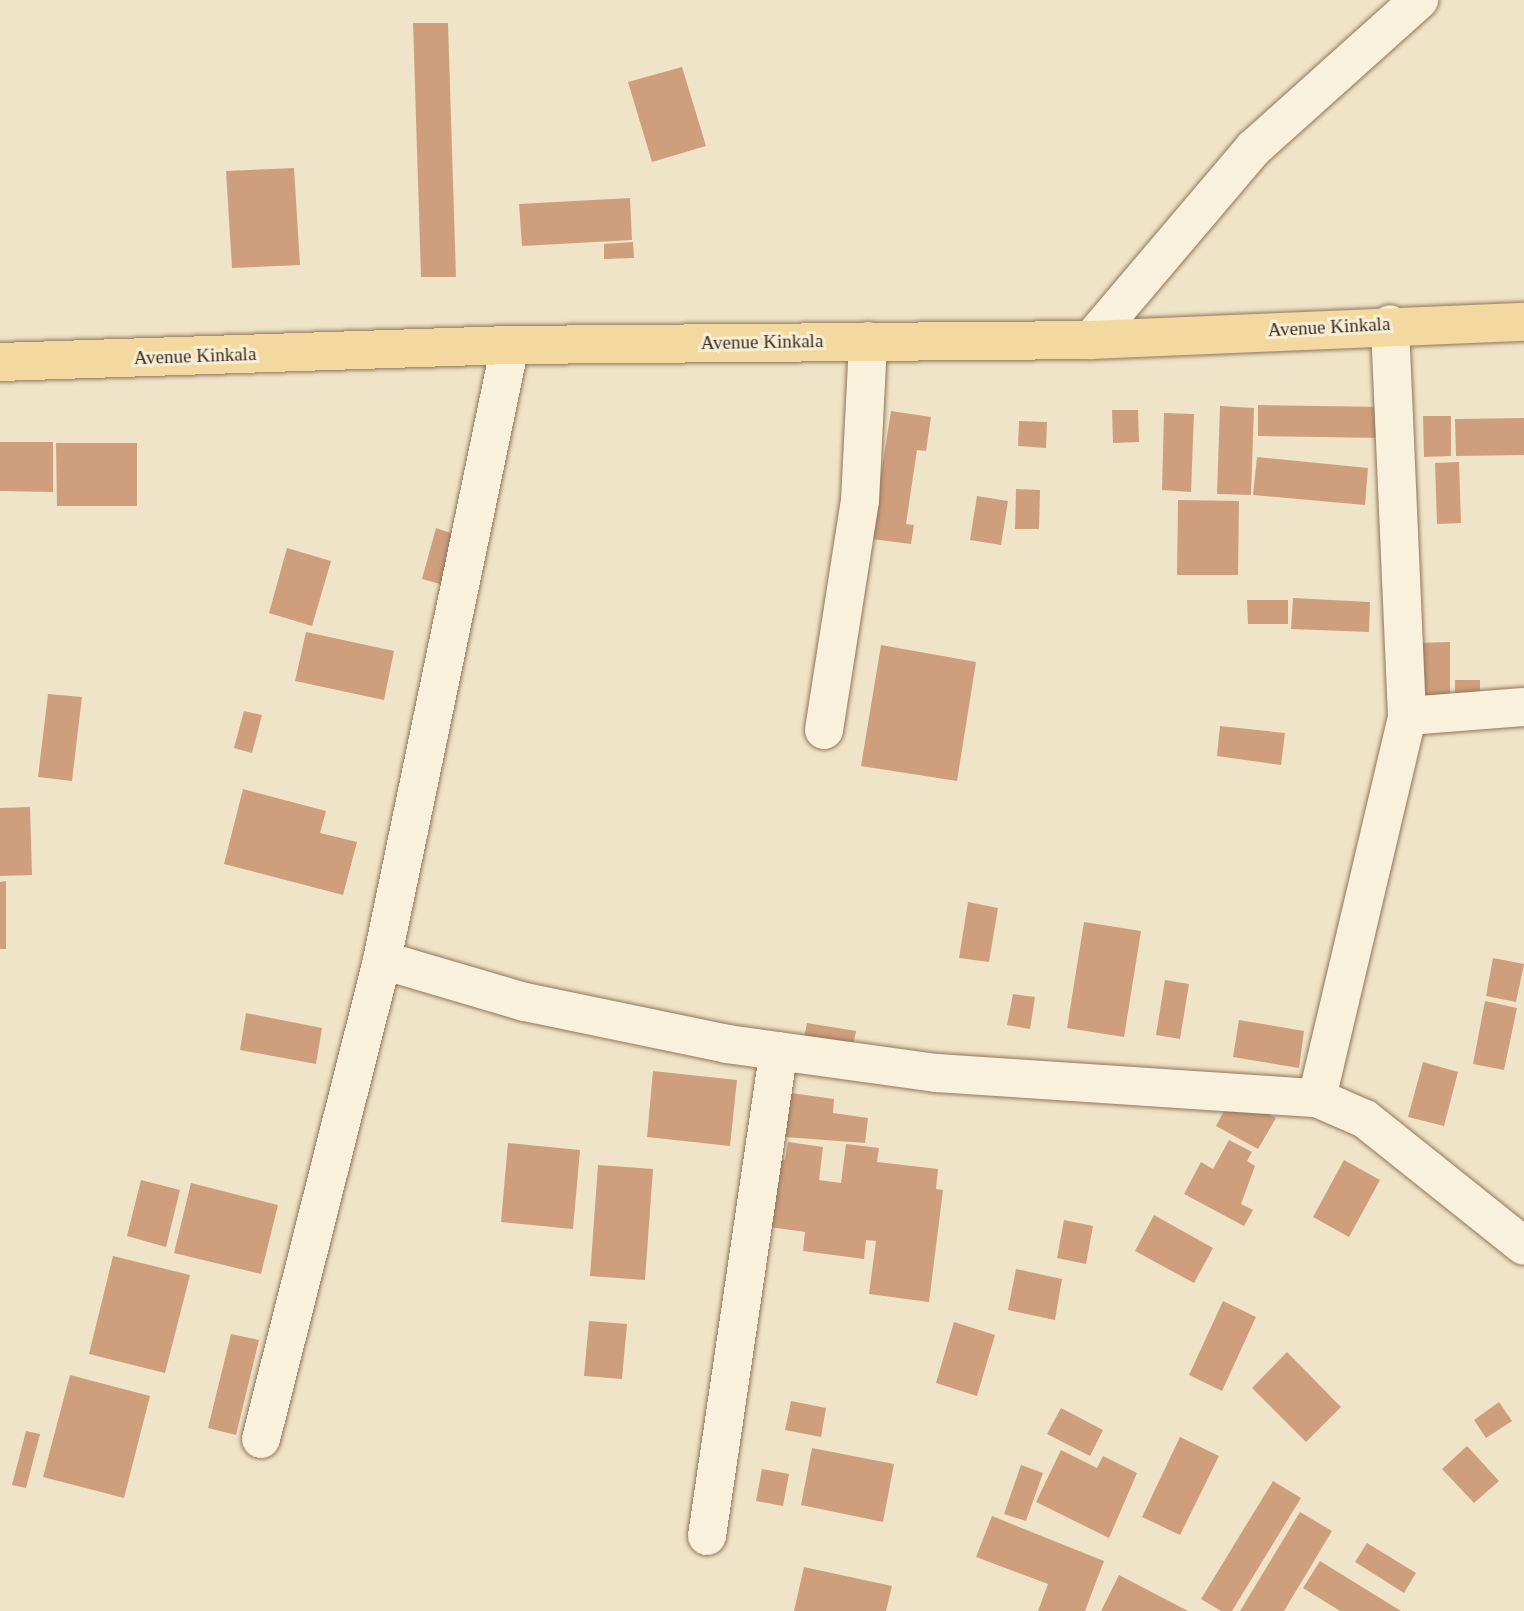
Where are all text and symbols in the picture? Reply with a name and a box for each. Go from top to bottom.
street label: Avenue Kinkala [1267,312,1391,342]
street label: Avenue Kinkala [701,330,823,354]
street label: Avenue Kinkala [133,342,257,370]

